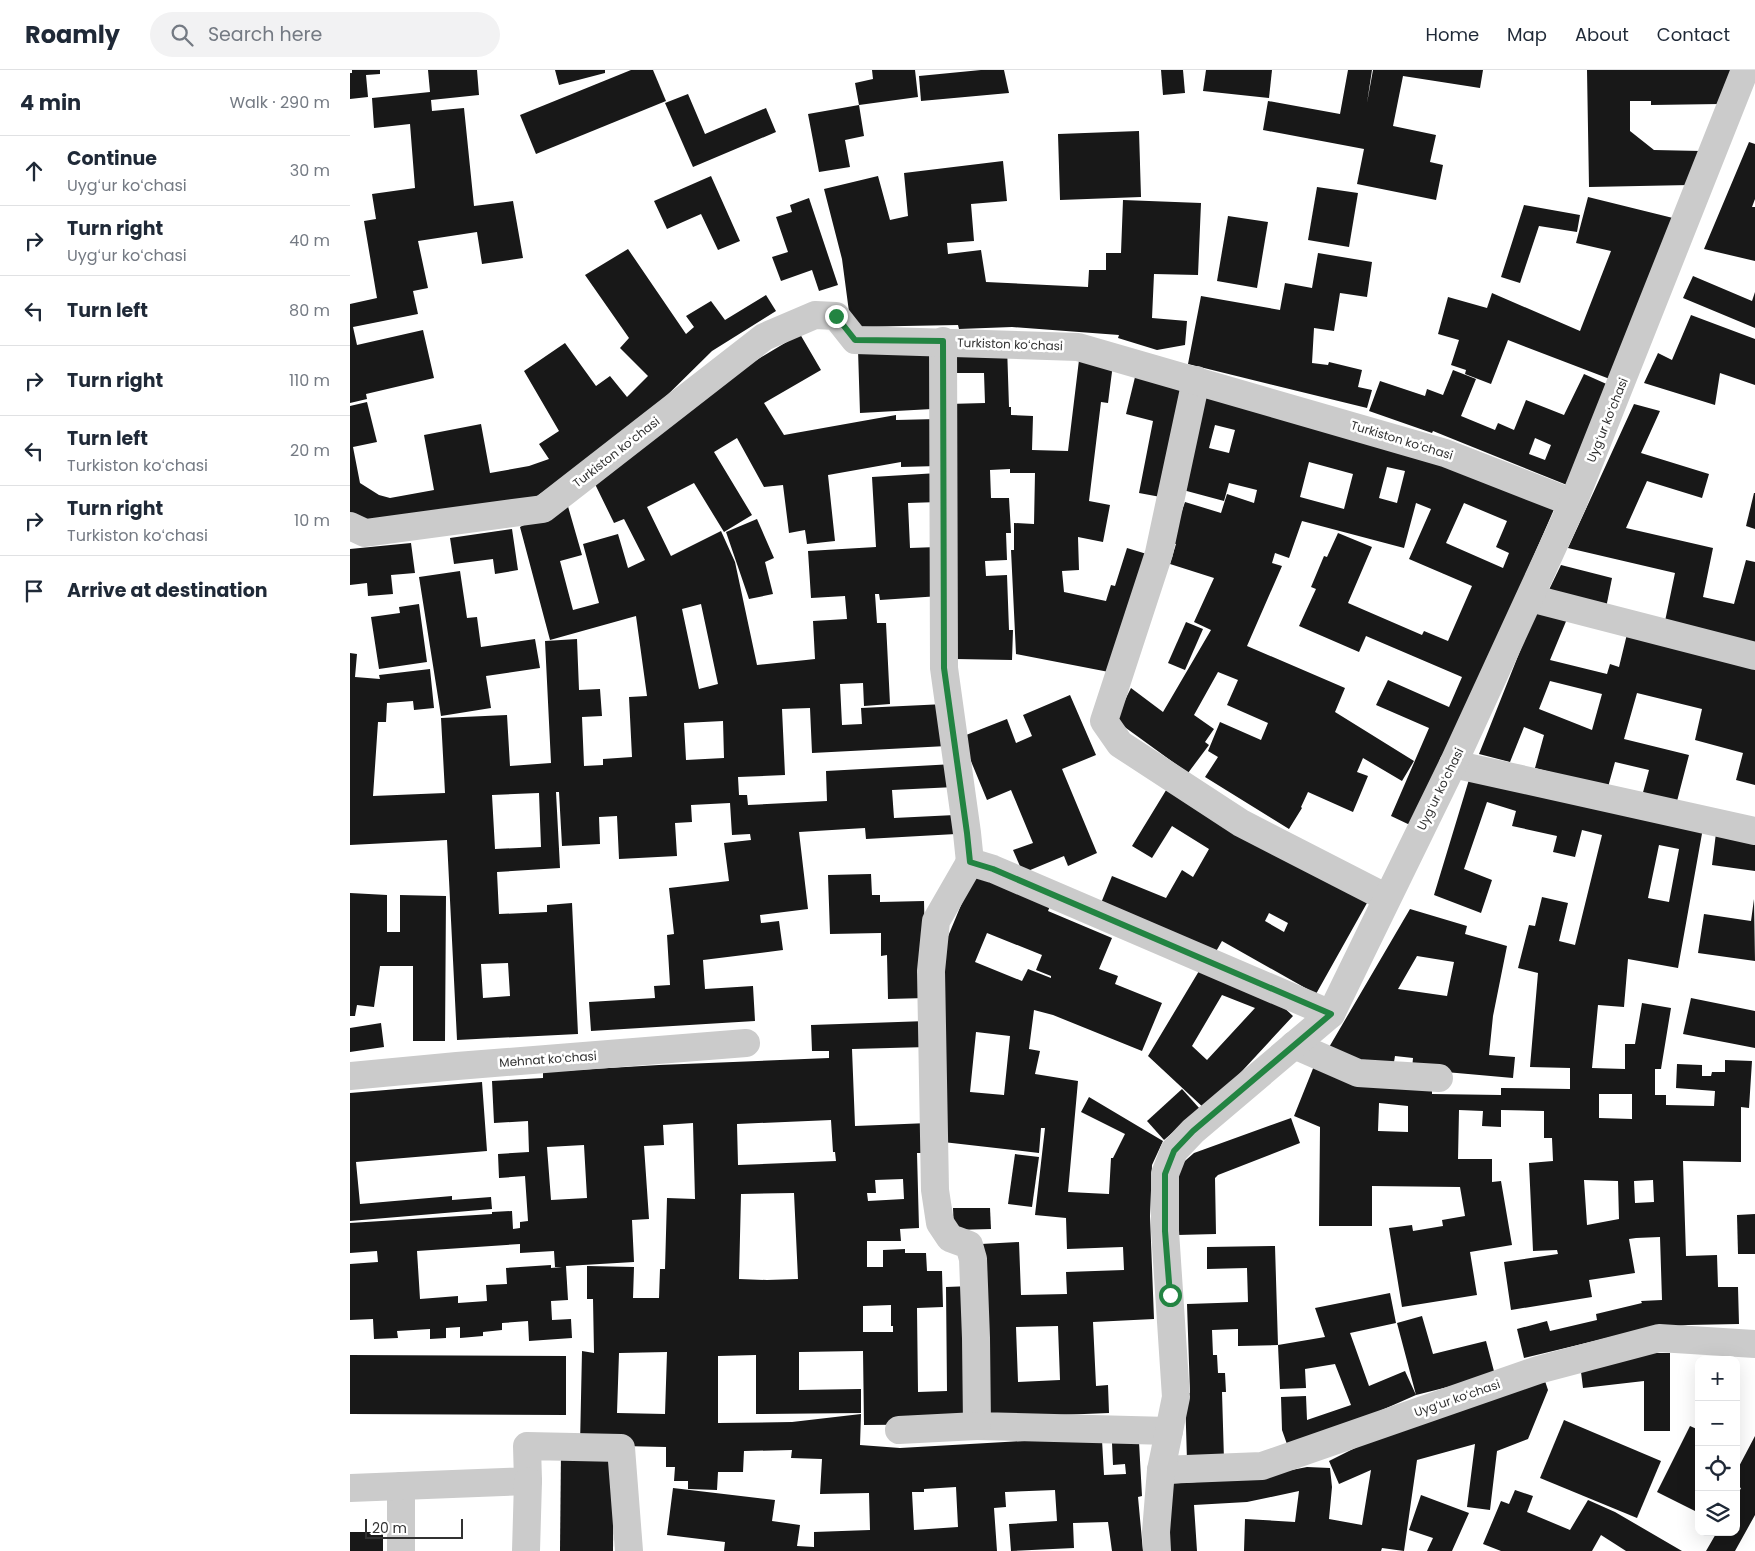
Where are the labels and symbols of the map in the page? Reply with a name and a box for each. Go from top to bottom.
route end [825,305,848,328]
street label: Turkiston koʻchasi [957,334,1063,354]
street label: Uygʻur koʻchasi [1582,375,1632,465]
street label: Turkiston koʻchasi [569,413,663,491]
street label: Turkiston koʻchasi [1349,416,1455,464]
street label: Uygʻur koʻchasi [1413,745,1467,833]
street label: Mehnat koʻchasi [499,1047,597,1071]
route start [1159,1284,1182,1307]
street label: Uygʻur koʻchasi [1412,1375,1502,1421]
scale bar [365,1516,462,1539]

